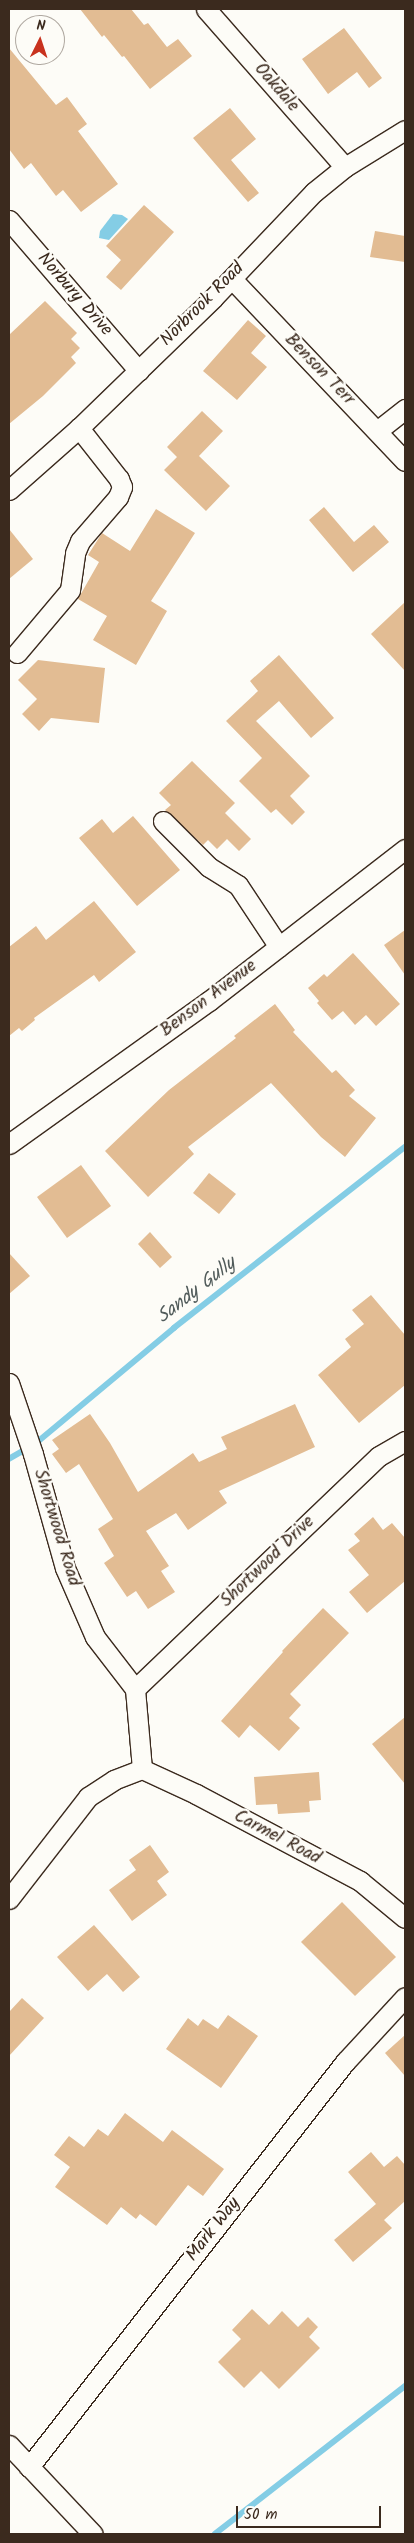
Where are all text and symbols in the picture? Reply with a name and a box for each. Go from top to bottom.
north arrow [15,15,65,65]
text: N [36,15,46,37]
street label: Oakdale [249,59,303,117]
street label: Norbury Drive [32,249,116,341]
street label: Norbrook Road [157,259,249,351]
street label: Benson Terr [279,330,359,410]
street label: Benson Avenue [157,956,261,1042]
water label: Sandy Gully [153,1253,241,1329]
street label: Shortwood Road [28,1467,84,1589]
street label: Shortwood Drive [216,1512,320,1612]
street label: Carmel Road [230,1806,324,1870]
street label: Mark Way [182,2194,246,2266]
scale bar [239,2496,384,2528]
text: 50 m [244,2503,278,2527]

